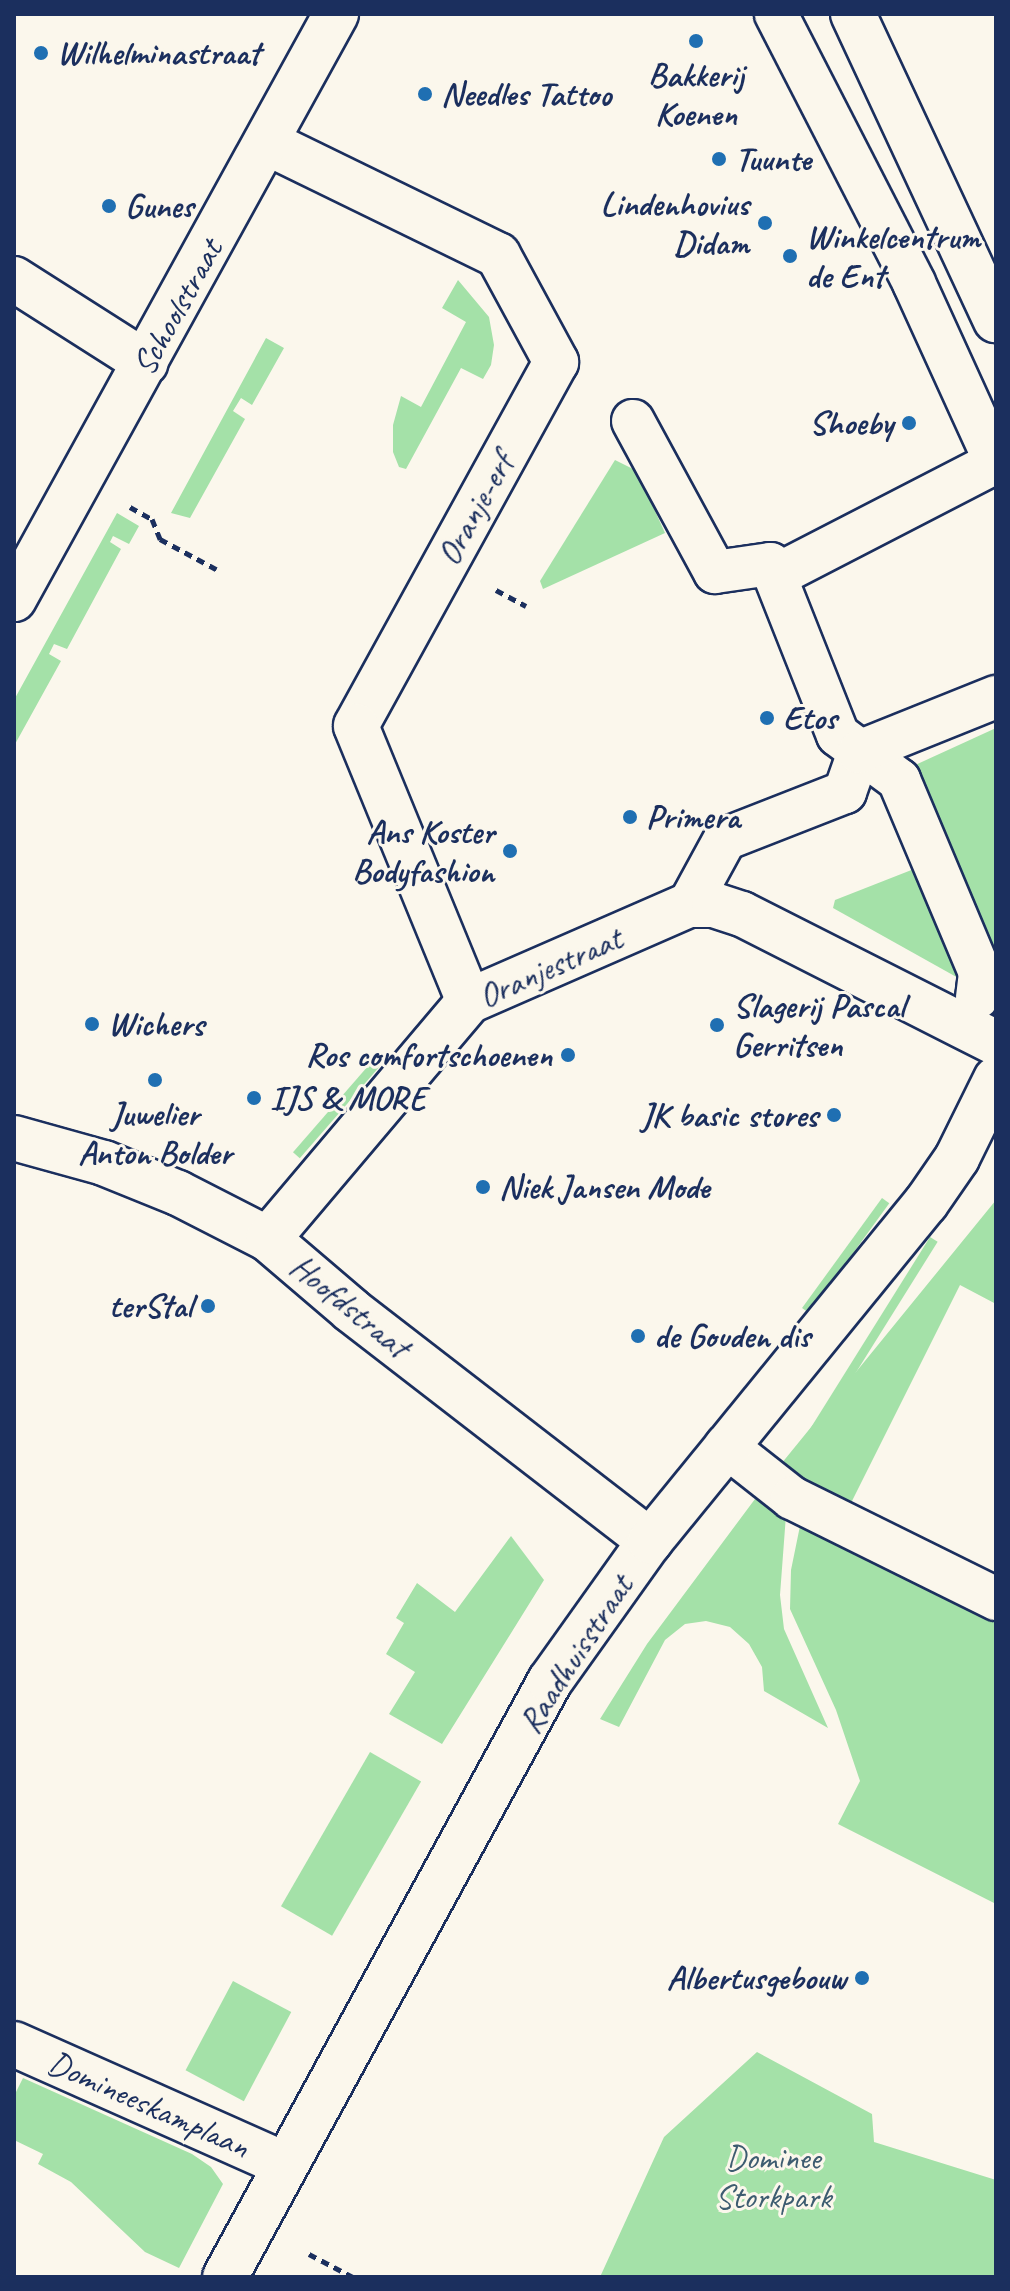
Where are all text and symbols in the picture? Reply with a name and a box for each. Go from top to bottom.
marker: Bakkerij Koenen [687,32,705,50]
place label: Wilhelminastraat [57,33,260,73]
marker: Wilhelminastraat [32,44,50,62]
place label: Bakkerij Koenen [648,54,744,134]
place label: Needles Tattoo [441,74,611,114]
marker: Needles Tattoo [416,85,434,103]
place label: Tuunte [735,139,811,179]
marker: Tuunte [710,150,728,168]
place label: Lindenhovius Didam [600,183,749,262]
place label: Gunes [125,186,193,226]
marker: Gunes [100,197,118,215]
marker: Lindenhovius Didam [756,214,774,232]
place label: Winkelcentrum de Ent [806,216,980,296]
street label: Schoolstraat [123,232,231,382]
marker: Winkelcentrum de Ent [781,247,799,265]
place label: Shoeby [809,403,893,443]
marker: Shoeby [900,414,918,432]
street label: Oranje-erf [428,446,522,572]
place label: Etos [783,698,837,738]
marker: Etos [758,709,776,727]
place label: Primera [646,797,740,837]
marker: Primera [621,808,639,826]
place label: Ans Koster Bodyfashion [352,811,494,890]
marker: Ans Koster Bodyfashion [501,842,519,860]
street label: Oranjestraat [472,917,628,1017]
place label: Slagerij Pascal Gerritsen [733,985,904,1064]
place label: Wichers [108,1004,204,1044]
marker: Wichers [83,1015,101,1033]
marker: Slagerij Pascal Gerritsen [708,1016,726,1034]
place label: Ros comfortschoenen [304,1035,552,1075]
marker: Ros comfortschoenen [559,1046,577,1064]
marker: Juwelier Anton Bolder [146,1071,164,1089]
place label: IJS & MORE [270,1078,426,1118]
marker: IJS & MORE [245,1089,263,1107]
place label: Juwelier Anton Bolder [78,1093,232,1172]
place label: JK basic stores [641,1095,818,1135]
marker: JK basic stores [825,1106,843,1124]
place label: Niek Jansen Mode [499,1167,710,1207]
marker: Niek Jansen Mode [474,1178,492,1196]
street label: Hoofdstraat [282,1246,418,1366]
place label: terStal [109,1286,192,1326]
marker: terStal [199,1297,217,1315]
place label: de Gouden dis [654,1316,810,1356]
marker: de Gouden dis [629,1327,647,1345]
street label: Raadhuisstraat [509,1568,641,1740]
place label: Albertusgebouw [667,1958,846,1998]
marker: Albertusgebouw [853,1969,871,1987]
street label: Domineeskamplaan [42,2041,256,2167]
park label: Dominee Storkpark [715,2137,831,2216]

